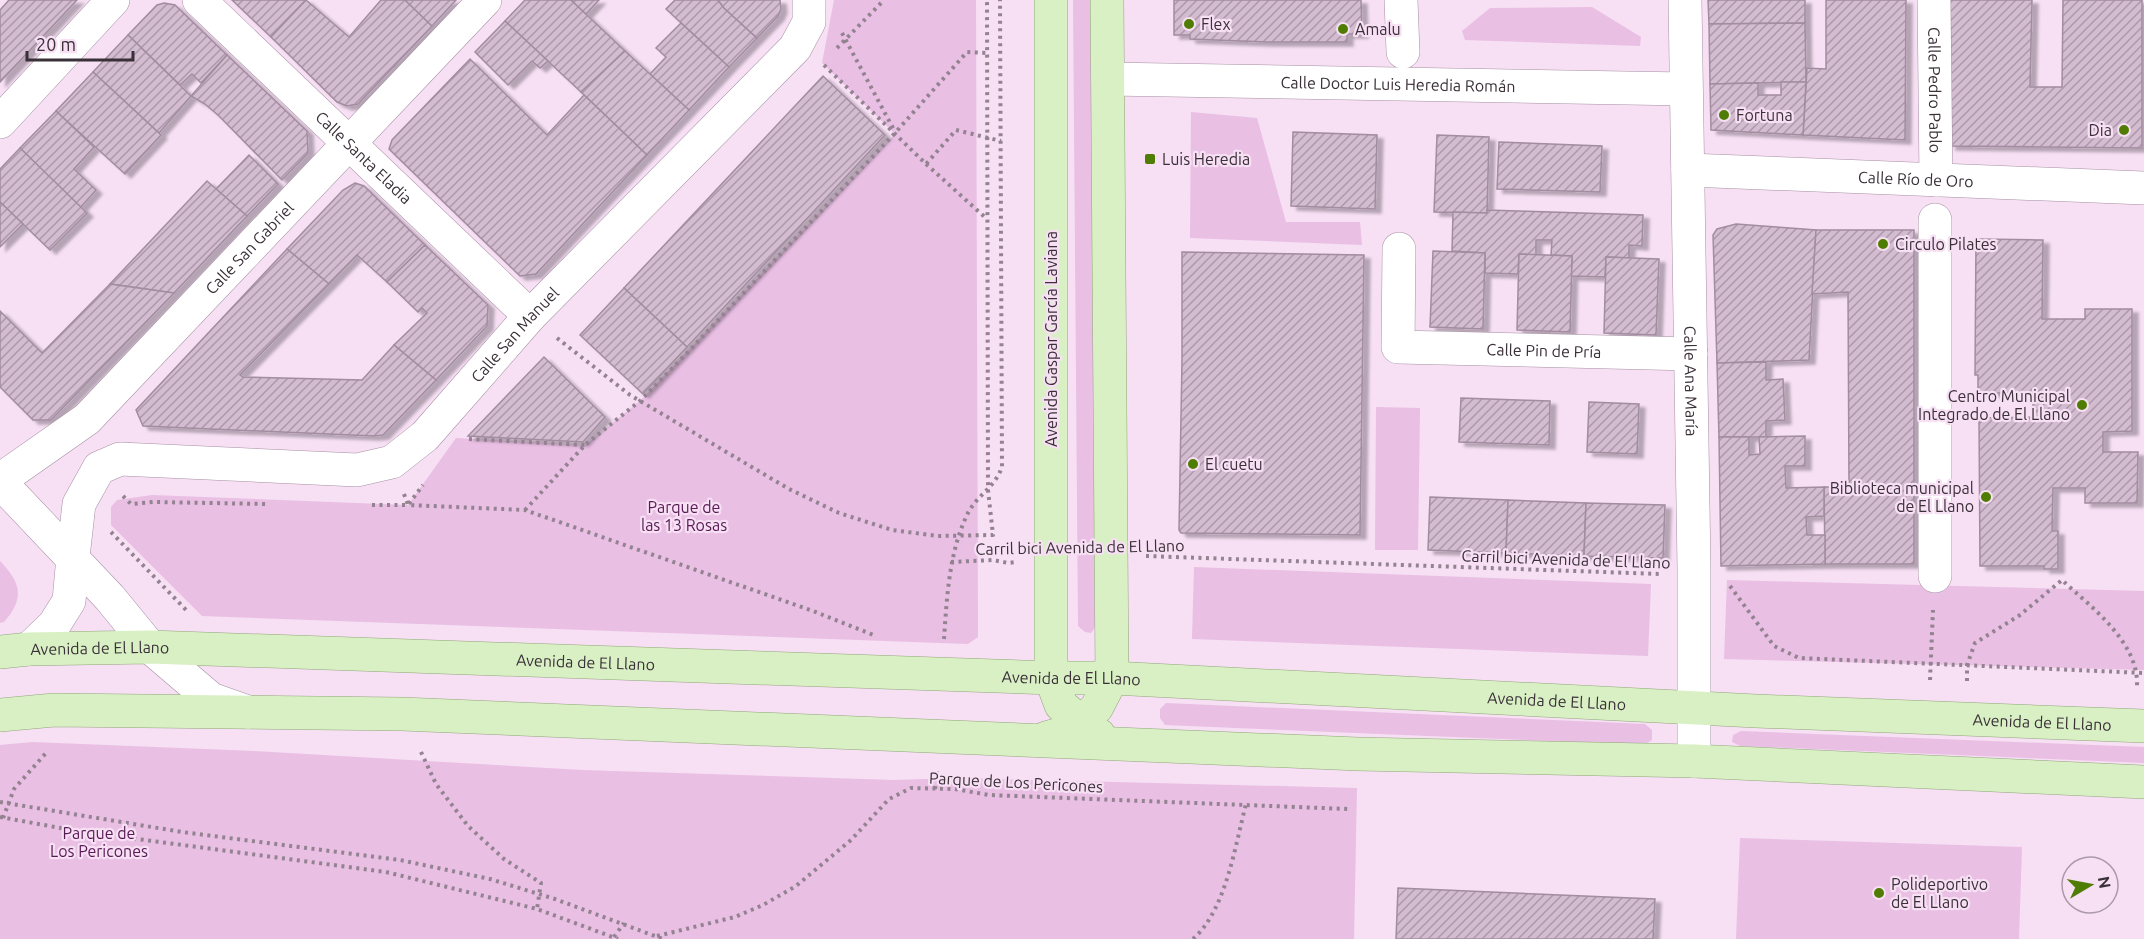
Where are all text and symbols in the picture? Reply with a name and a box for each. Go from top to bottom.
place label: Flex [1201,15,1231,33]
marker: Flex [1182,17,1196,31]
place label: Amalu [1355,20,1401,38]
marker: Amalu [1336,22,1350,36]
scale bar [27,24,134,62]
street label: Calle Pedro Pablo [1925,27,1945,153]
text: 20 m [36,34,76,54]
street label: Calle Doctor Luis Heredia Román [1280,73,1516,95]
place label: Fortuna [1736,106,1793,124]
street label: Calle Santa Eladia [312,107,416,207]
marker: Fortuna [1717,108,1731,122]
place label: Dia [2089,121,2112,139]
marker: Dia [2117,123,2131,137]
place label: Luis Heredia [1162,150,1250,168]
marker: Luis Heredia [1143,152,1157,166]
street label: Calle Río de Oro [1858,168,1974,190]
street label: Calle San Gabriel [202,198,297,298]
street label: Avenida Gaspar García Laviana [1042,231,1060,447]
place label: Circulo Pilates [1895,235,1997,253]
marker: Circulo Pilates [1876,237,1890,251]
street label: Calle San Manuel [467,283,562,386]
street label: Calle Ana María [1681,325,1701,436]
street label: Calle Pin de Pría [1486,340,1602,361]
place label: Centro Municipal Integrado de El Llano [1918,387,2070,423]
marker: Centro Municipal Integrado de El Llano [2075,398,2089,412]
place label: El cuetu [1205,455,1263,473]
marker: El cuetu [1186,457,1200,471]
place label: Biblioteca municipal de El Llano [1830,479,1974,515]
marker: Biblioteca municipal de El Llano [1979,490,1993,504]
park label: Parque de las 13 Rosas [641,498,727,534]
street label: Carril bici Avenida de El Llano [975,536,1185,558]
street label: Carril bici Avenida de El Llano [1461,546,1671,572]
street label: Avenida de El Llano [30,638,170,658]
street label: Avenida de El Llano [516,651,655,673]
street label: Avenida de El Llano [1001,667,1141,688]
street label: Avenida de El Llano [1487,688,1627,713]
street label: Avenida de El Llano [1972,710,2112,734]
street label: Parque de Los Pericones [928,768,1104,796]
park label: Parque de Los Pericones [50,824,148,860]
north arrow [2060,855,2120,915]
place label: Polideportivo de El Llano [1891,875,1988,911]
text: N [2095,875,2115,890]
marker: Polideportivo de El Llano [1872,886,1886,900]

